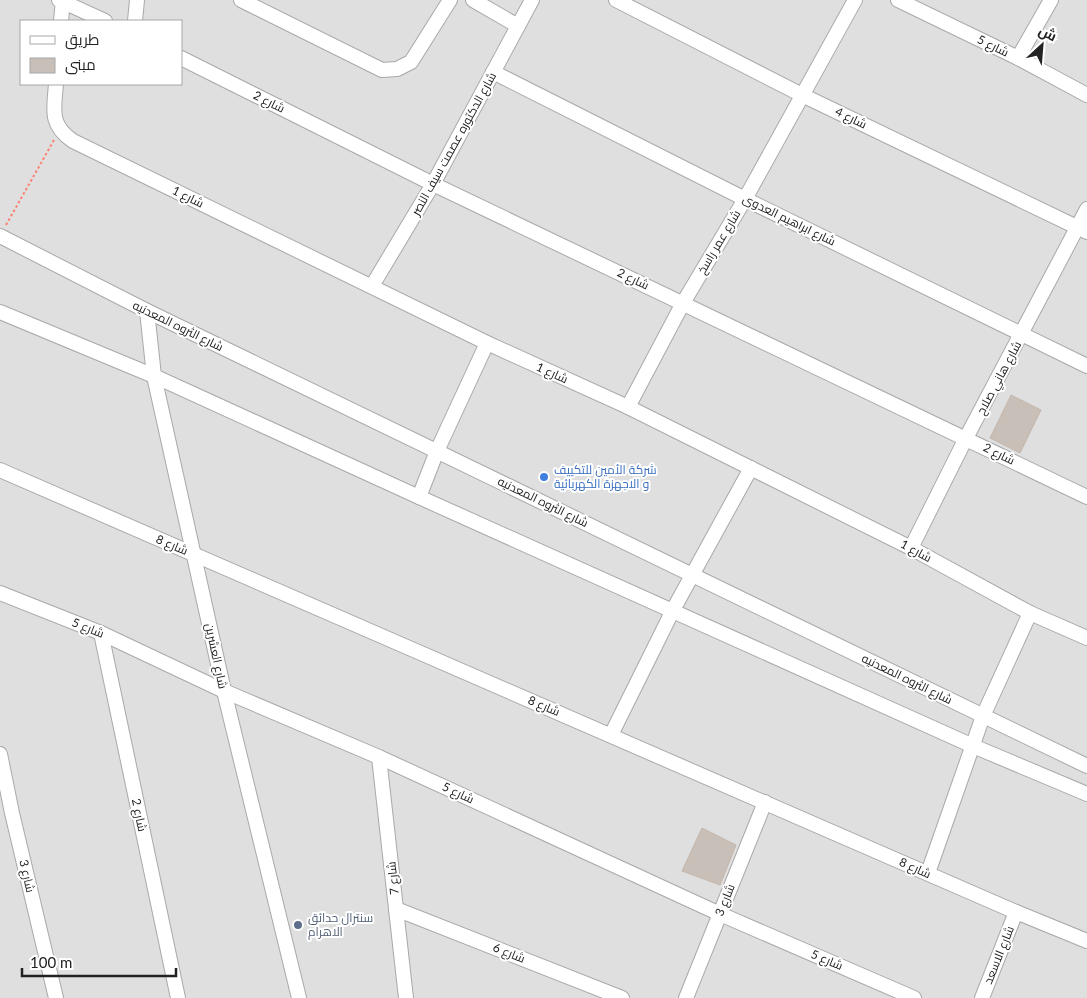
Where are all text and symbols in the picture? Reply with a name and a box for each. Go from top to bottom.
legend [20,20,182,85]
north arrow [1017,20,1067,70]
text: ش [1036,21,1060,45]
text: طريق [65,30,99,50]
street label: شارع 5 [975,32,1012,61]
text: مبنى [65,55,96,75]
street label: شارع الدكتوره عصمت سيف النصر [407,69,500,219]
street label: شارع 2 [251,87,288,117]
street label: شارع 4 [833,104,870,133]
street label: شارع 1 [170,183,207,212]
street label: شارع ابراهيم العدوى [740,191,838,249]
street label: شارع عمر راسخ [694,207,744,277]
street label: شارع 2 [615,265,652,293]
street label: شارع الثروه المعدنيه [130,297,226,355]
street label: شارع هاني صلاح [973,338,1027,419]
street label: شارع 1 [534,359,571,387]
street label: شارع 2 [981,440,1018,469]
place label: شركة الأمين للتكييف و الاجهزة الكهربائية [554,462,657,491]
marker: شركة الأمين للتكييف و الاجهزة الكهربائية [538,471,550,483]
street label: شارع الثروه المعدنيه [495,473,591,531]
street label: شارع 8 [154,531,191,559]
street label: شارع 1 [898,536,935,566]
street label: شارع 5 [70,614,106,642]
street label: شارع العشرين [201,622,231,690]
street label: شارع الثروه المعدنيه [859,650,955,708]
street label: شارع 8 [526,692,563,720]
street label: شارع 5 [440,779,477,807]
street label: شارع 2 [128,797,150,833]
street label: شارع 8 [897,854,934,882]
street label: شارع 3 [15,858,39,894]
street label: شارع 7 [383,861,403,895]
street label: شارع 3 [711,882,739,918]
place label: سنترال حدائق الاهرام [308,910,373,940]
marker: سنترال حدائق الاهرام [292,919,304,931]
street label: شارع الاسعد [980,924,1018,986]
street label: شارع 6 [491,939,527,967]
scale bar [22,946,176,978]
street label: شارع 5 [809,946,846,974]
text: 100 m [30,953,72,971]

